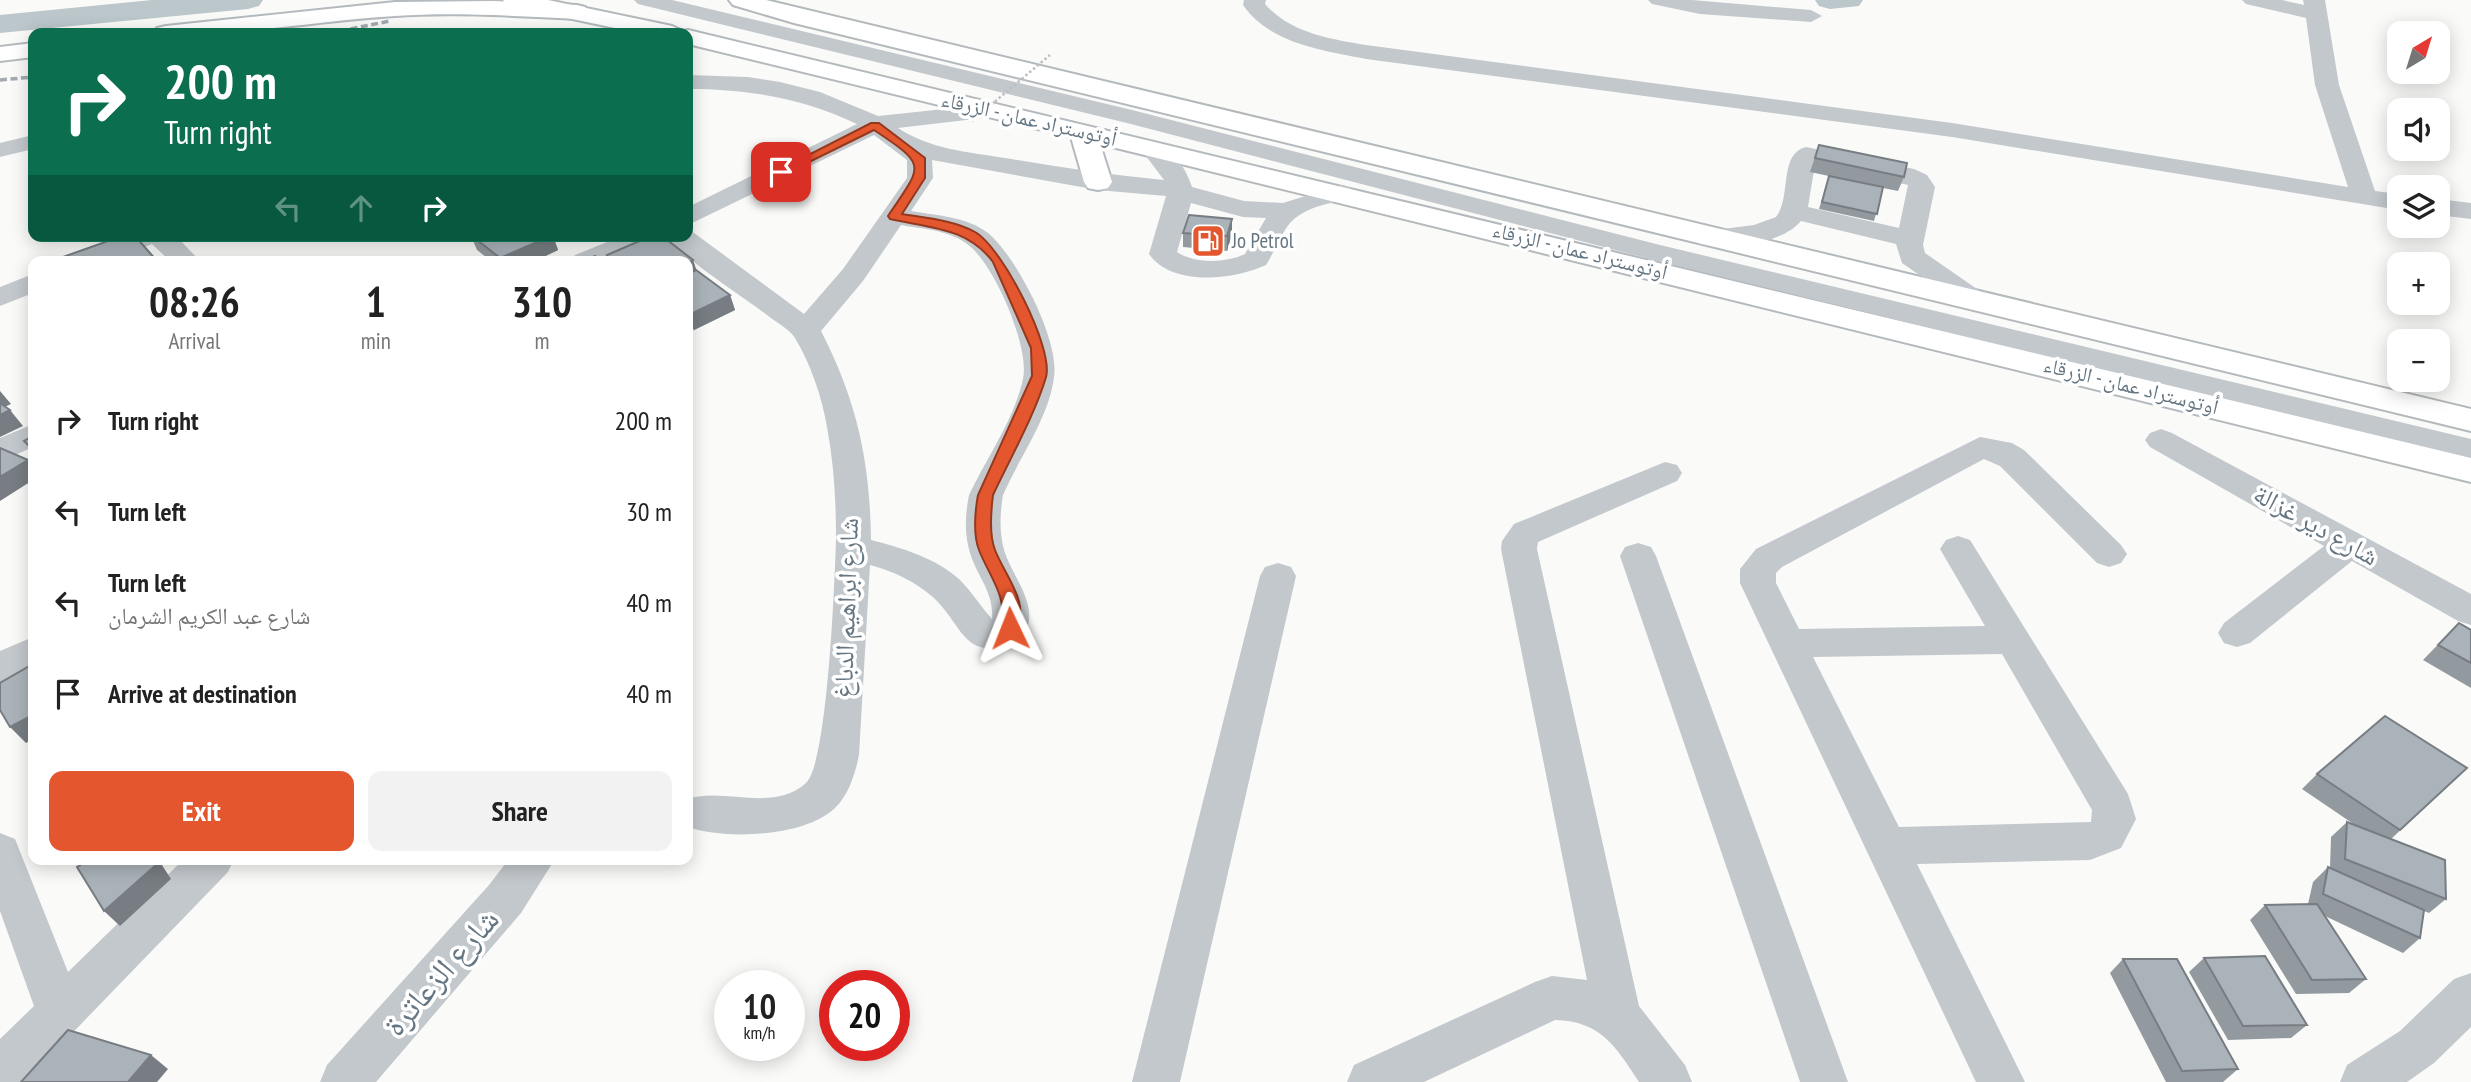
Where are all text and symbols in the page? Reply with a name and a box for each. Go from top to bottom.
north arrow [2387,21,2450,84]
map controls [2387,21,2450,392]
text: 200 m [164,49,277,113]
icon: right [49,56,140,147]
street label: أوتوستراد عمان - الزرقاء [939,85,1120,152]
button: sound [2387,98,2450,161]
text: Turn right [164,111,272,153]
pin [751,142,811,202]
icon: arrive [762,153,800,191]
button: layers [2387,175,2450,238]
icon: left [269,189,307,227]
icon: ahead [342,189,380,227]
icon: right [415,189,453,227]
street label: أوتوستراد عمان - الزرقاء [1490,216,1670,285]
fuel station icon: Jo Petrol [1189,222,1227,260]
place label: Jo Petrol [1231,227,1294,254]
button: + [2387,252,2450,315]
text: 08:26 [149,274,240,329]
text: 1 [366,274,386,329]
text: 310 [512,274,572,329]
text: Arrival [168,326,220,355]
text: min [361,326,391,355]
text: m [534,326,549,355]
button: − [2387,329,2450,392]
street label: أوتوستراد عمان - الزرقاء [2041,351,2221,420]
icon: right [49,402,87,440]
text: Turn right [108,404,199,437]
text: 200 m [614,404,672,437]
street label: شارع دير غزالة [2248,477,2384,572]
icon: left [49,493,87,531]
text: Turn left [108,495,186,528]
text: 30 m [626,495,672,528]
street label: شارع ابراهيم الدباغ [826,517,866,699]
text: Turn left [108,566,186,599]
icon: left [49,584,87,622]
text: 40 m [626,586,672,619]
position arrow [973,591,1047,665]
text: شارع عبد الكريم الشرمان [108,601,311,630]
icon: arrive [49,675,87,713]
text: Arrive at destination [108,677,297,710]
text: 40 m [626,677,672,710]
button: Exit [49,771,354,851]
button: Share [368,771,672,851]
street label: شارع الزعاترة [373,899,507,1044]
speed limit sign: 20 [819,970,910,1061]
text: 10 [743,983,776,1029]
text: km/h [744,1021,775,1044]

